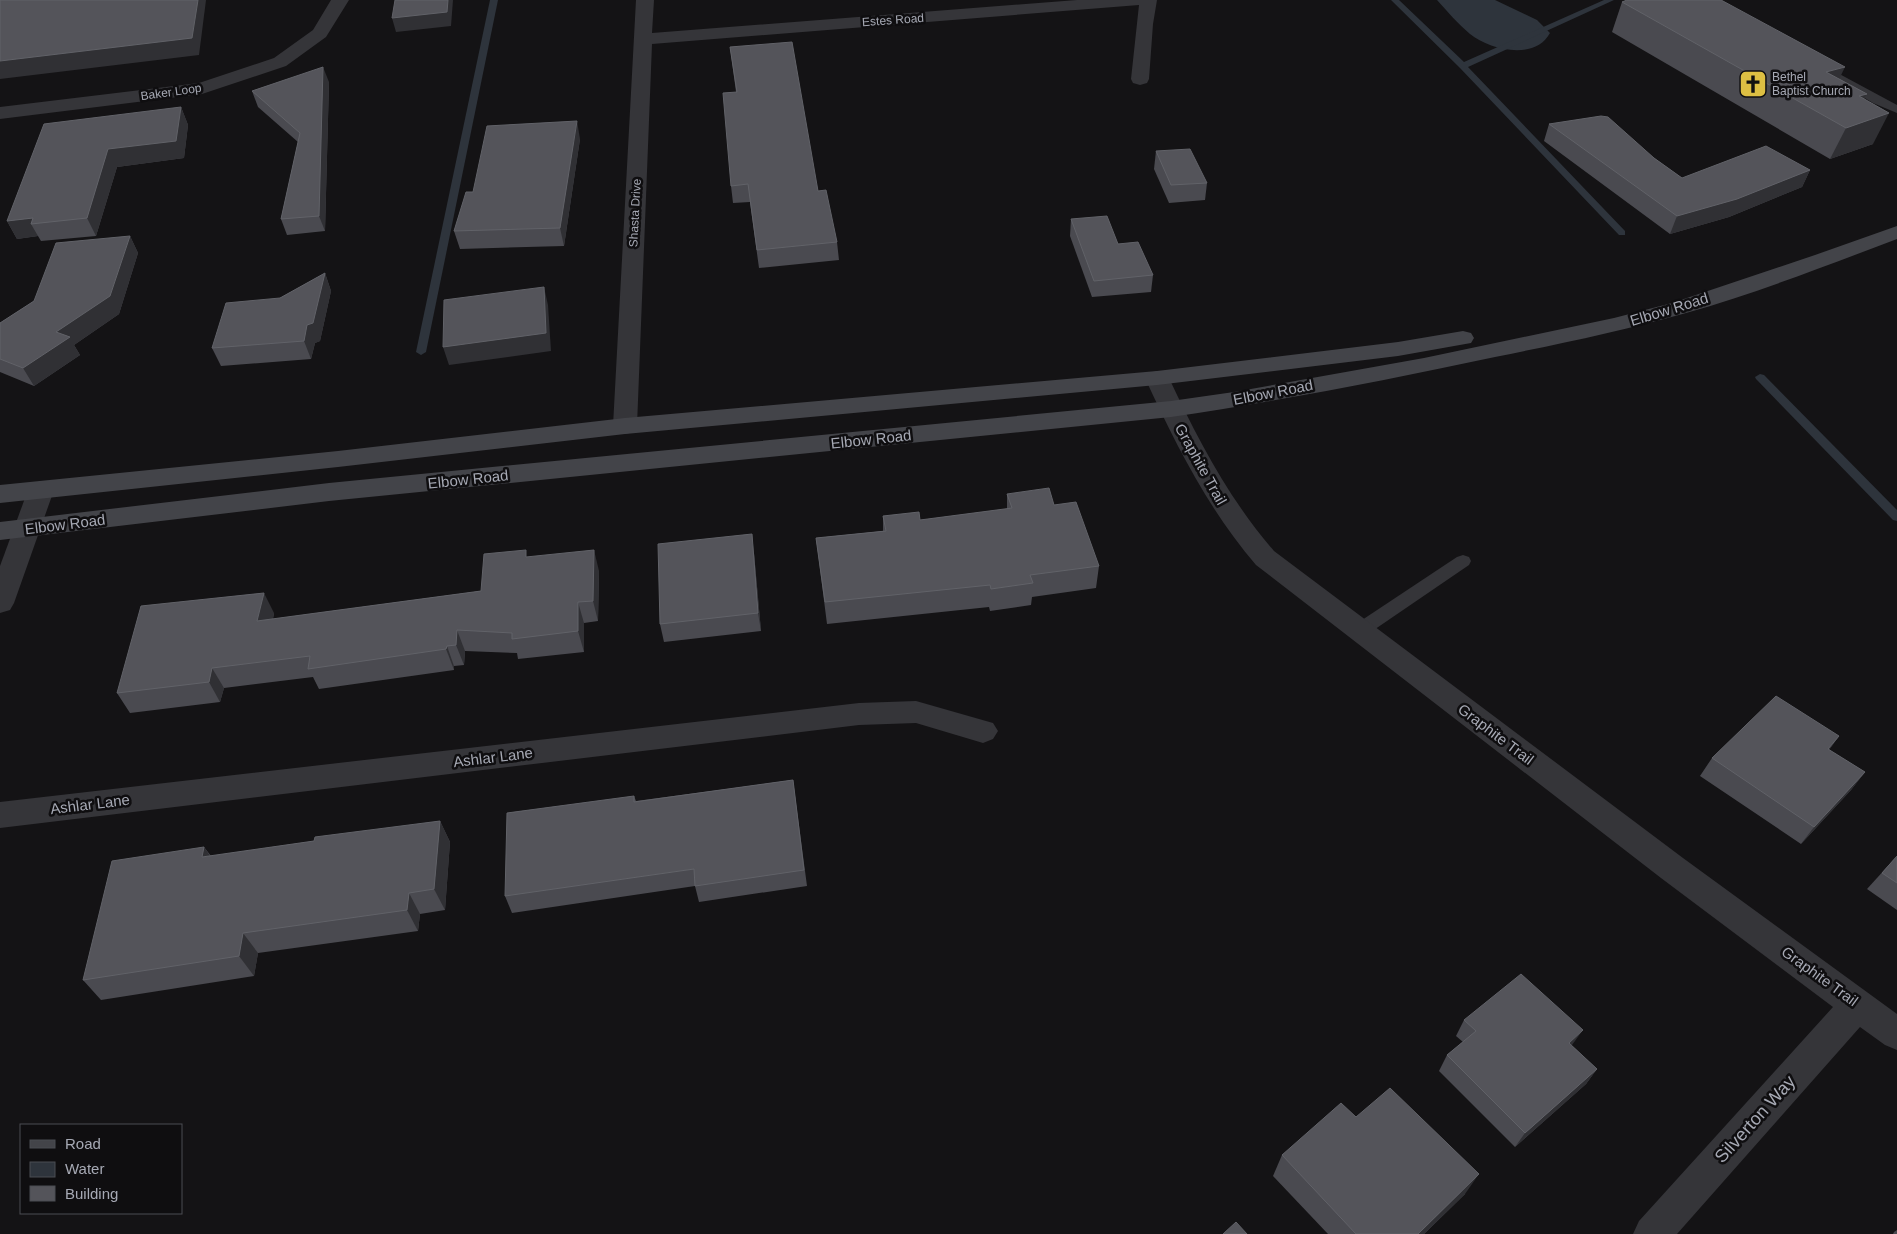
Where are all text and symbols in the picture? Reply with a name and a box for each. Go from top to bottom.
street label: Estes Road [862,11,924,29]
church icon: Bethel Baptist Church [1738,69,1768,99]
place label: Bethel Baptist Church [1772,70,1851,98]
street label: Baker Loop [140,81,203,103]
street label: Shasta Drive [626,178,644,248]
street label: Elbow Road [1628,289,1710,329]
street label: Elbow Road [1232,376,1314,408]
street label: Graphite Trail [1172,421,1230,507]
street label: Elbow Road [830,426,912,452]
street label: Elbow Road [427,466,509,492]
street label: Elbow Road [24,511,106,537]
street label: Graphite Trail [1455,700,1537,768]
street label: Ashlar Lane [452,744,534,770]
street label: Ashlar Lane [49,791,131,817]
street label: Graphite Trail [1779,943,1861,1009]
street label: Silverton Way [1711,1071,1799,1167]
legend [20,1124,182,1214]
text: Road [65,1135,101,1152]
text: Water [65,1160,104,1177]
text: Building [65,1185,118,1202]

